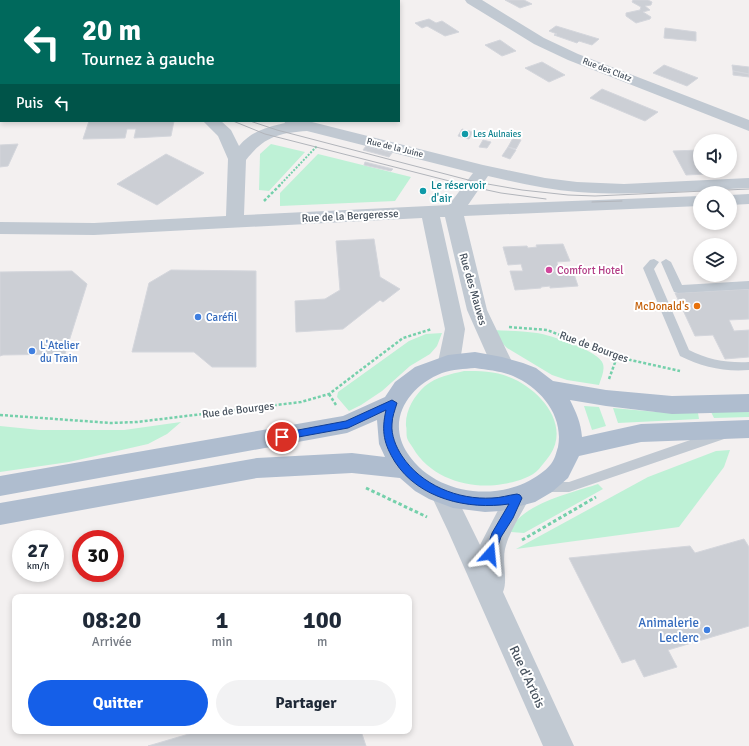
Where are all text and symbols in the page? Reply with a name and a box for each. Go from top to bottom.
text: 20 m [82,14,141,48]
icon: left [16,16,68,68]
text: Tournez à gauche [82,48,215,70]
street label: Rue des Clatz [581,56,633,84]
icon: left [51,92,73,114]
text: Puis [16,94,43,112]
marker: Les Aulnaies [460,129,470,139]
place label: Les Aulnaies [473,129,521,140]
map controls [693,134,737,282]
button: sound [693,134,737,178]
street label: Rue de la Juine [366,136,425,160]
place label: Le réservoir d'air [431,179,486,205]
marker: Le réservoir d'air [418,186,428,196]
button: search [693,186,737,230]
street label: Rue de la Bergeresse [301,207,399,225]
button: layers [693,238,737,282]
street label: Rue des Mauves [456,251,490,327]
place label: Comfort Hotel [557,264,623,277]
marker: Comfort Hotel [544,265,554,275]
place label: McDonald's [634,300,689,313]
marker: McDonald's [692,301,702,311]
place label: Caréfil [206,311,237,324]
marker: Caréfil [193,312,203,322]
street label: Rue de Bourges [558,328,630,366]
place label: L'Atelier du Train [40,339,79,365]
marker: L'Atelier du Train [27,346,37,356]
street label: Rue de Bourges [201,399,275,421]
pin [265,420,299,454]
icon: arrive [271,426,293,448]
speed limit sign: 30 [72,530,124,582]
position arrow [469,533,511,575]
text: 27 [27,538,49,563]
text: km/h [27,560,49,572]
text: 08:20 [82,605,141,635]
text: 1 [216,605,228,635]
text: 100 [303,605,342,635]
place label: Animalerie Leclerc [638,615,699,646]
marker: Animalerie Leclerc [702,625,712,635]
text: Arrivée [92,634,132,650]
text: min [212,634,233,650]
text: m [317,634,327,650]
street label: Rue d'Artois [506,643,549,711]
button: Quitter [28,680,208,726]
button: Partager [216,680,396,726]

